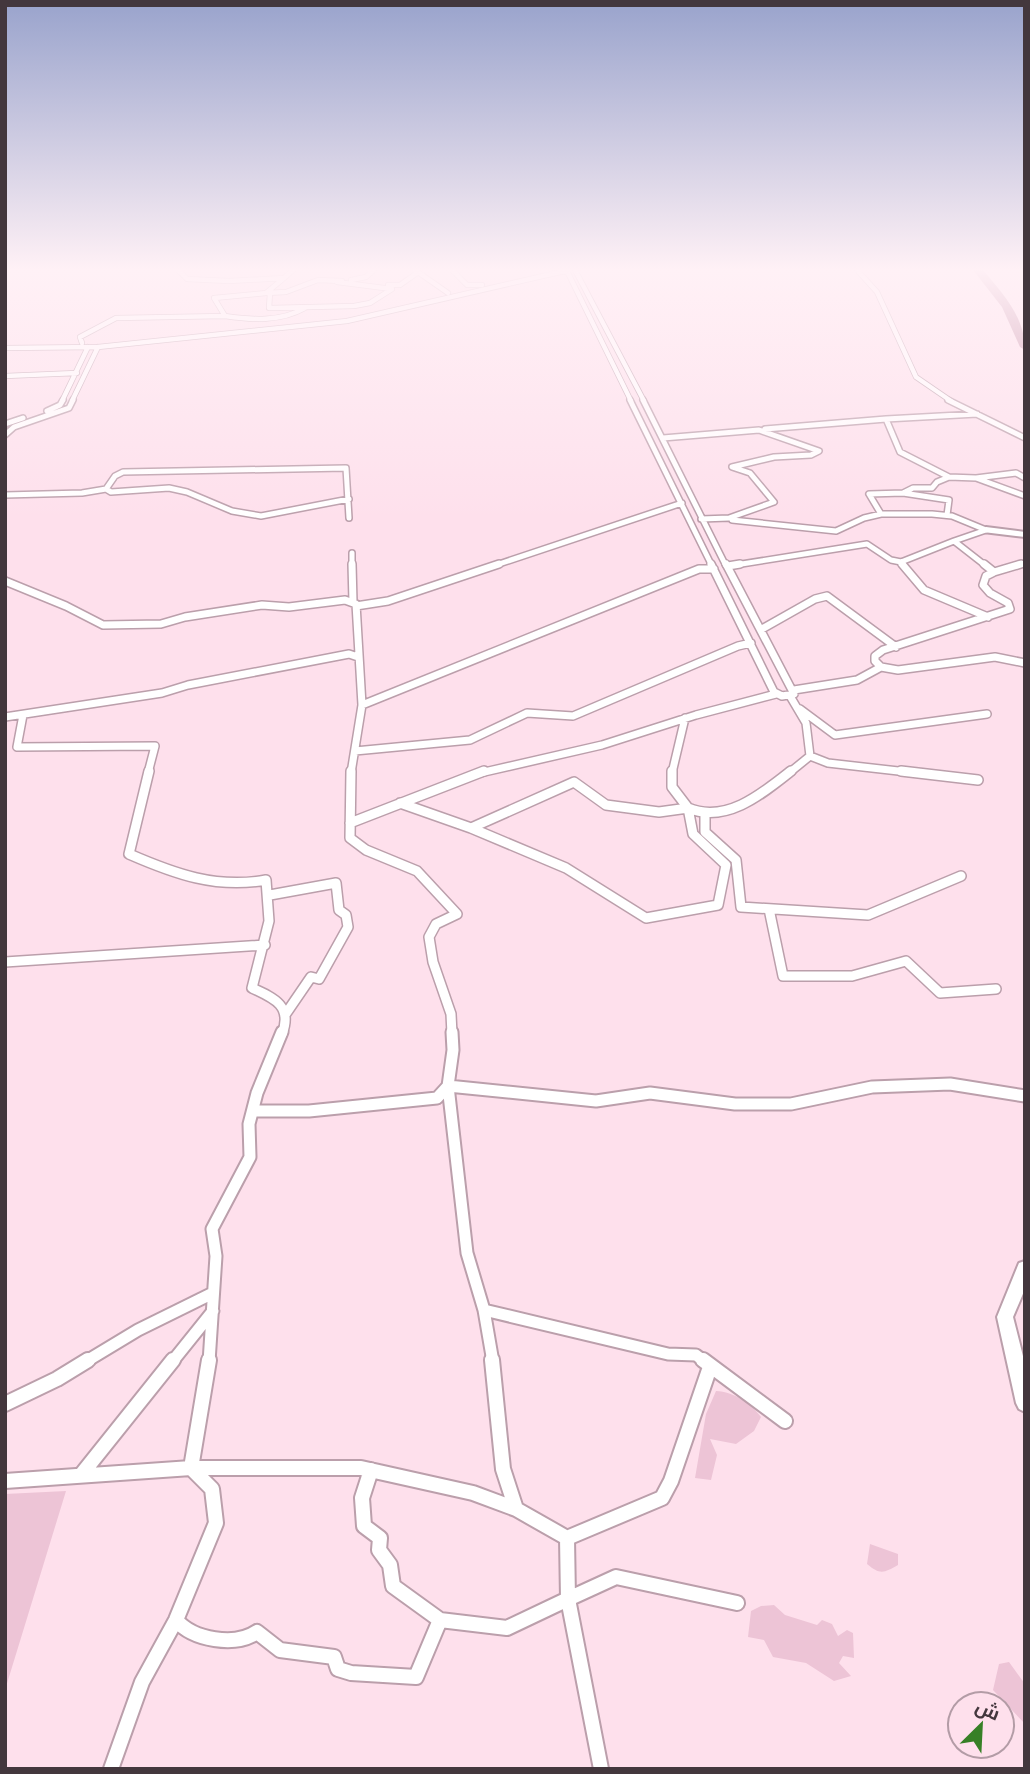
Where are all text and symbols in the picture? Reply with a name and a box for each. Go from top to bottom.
north arrow [946,1690,1016,1760]
text: ش [972,1694,1004,1725]

